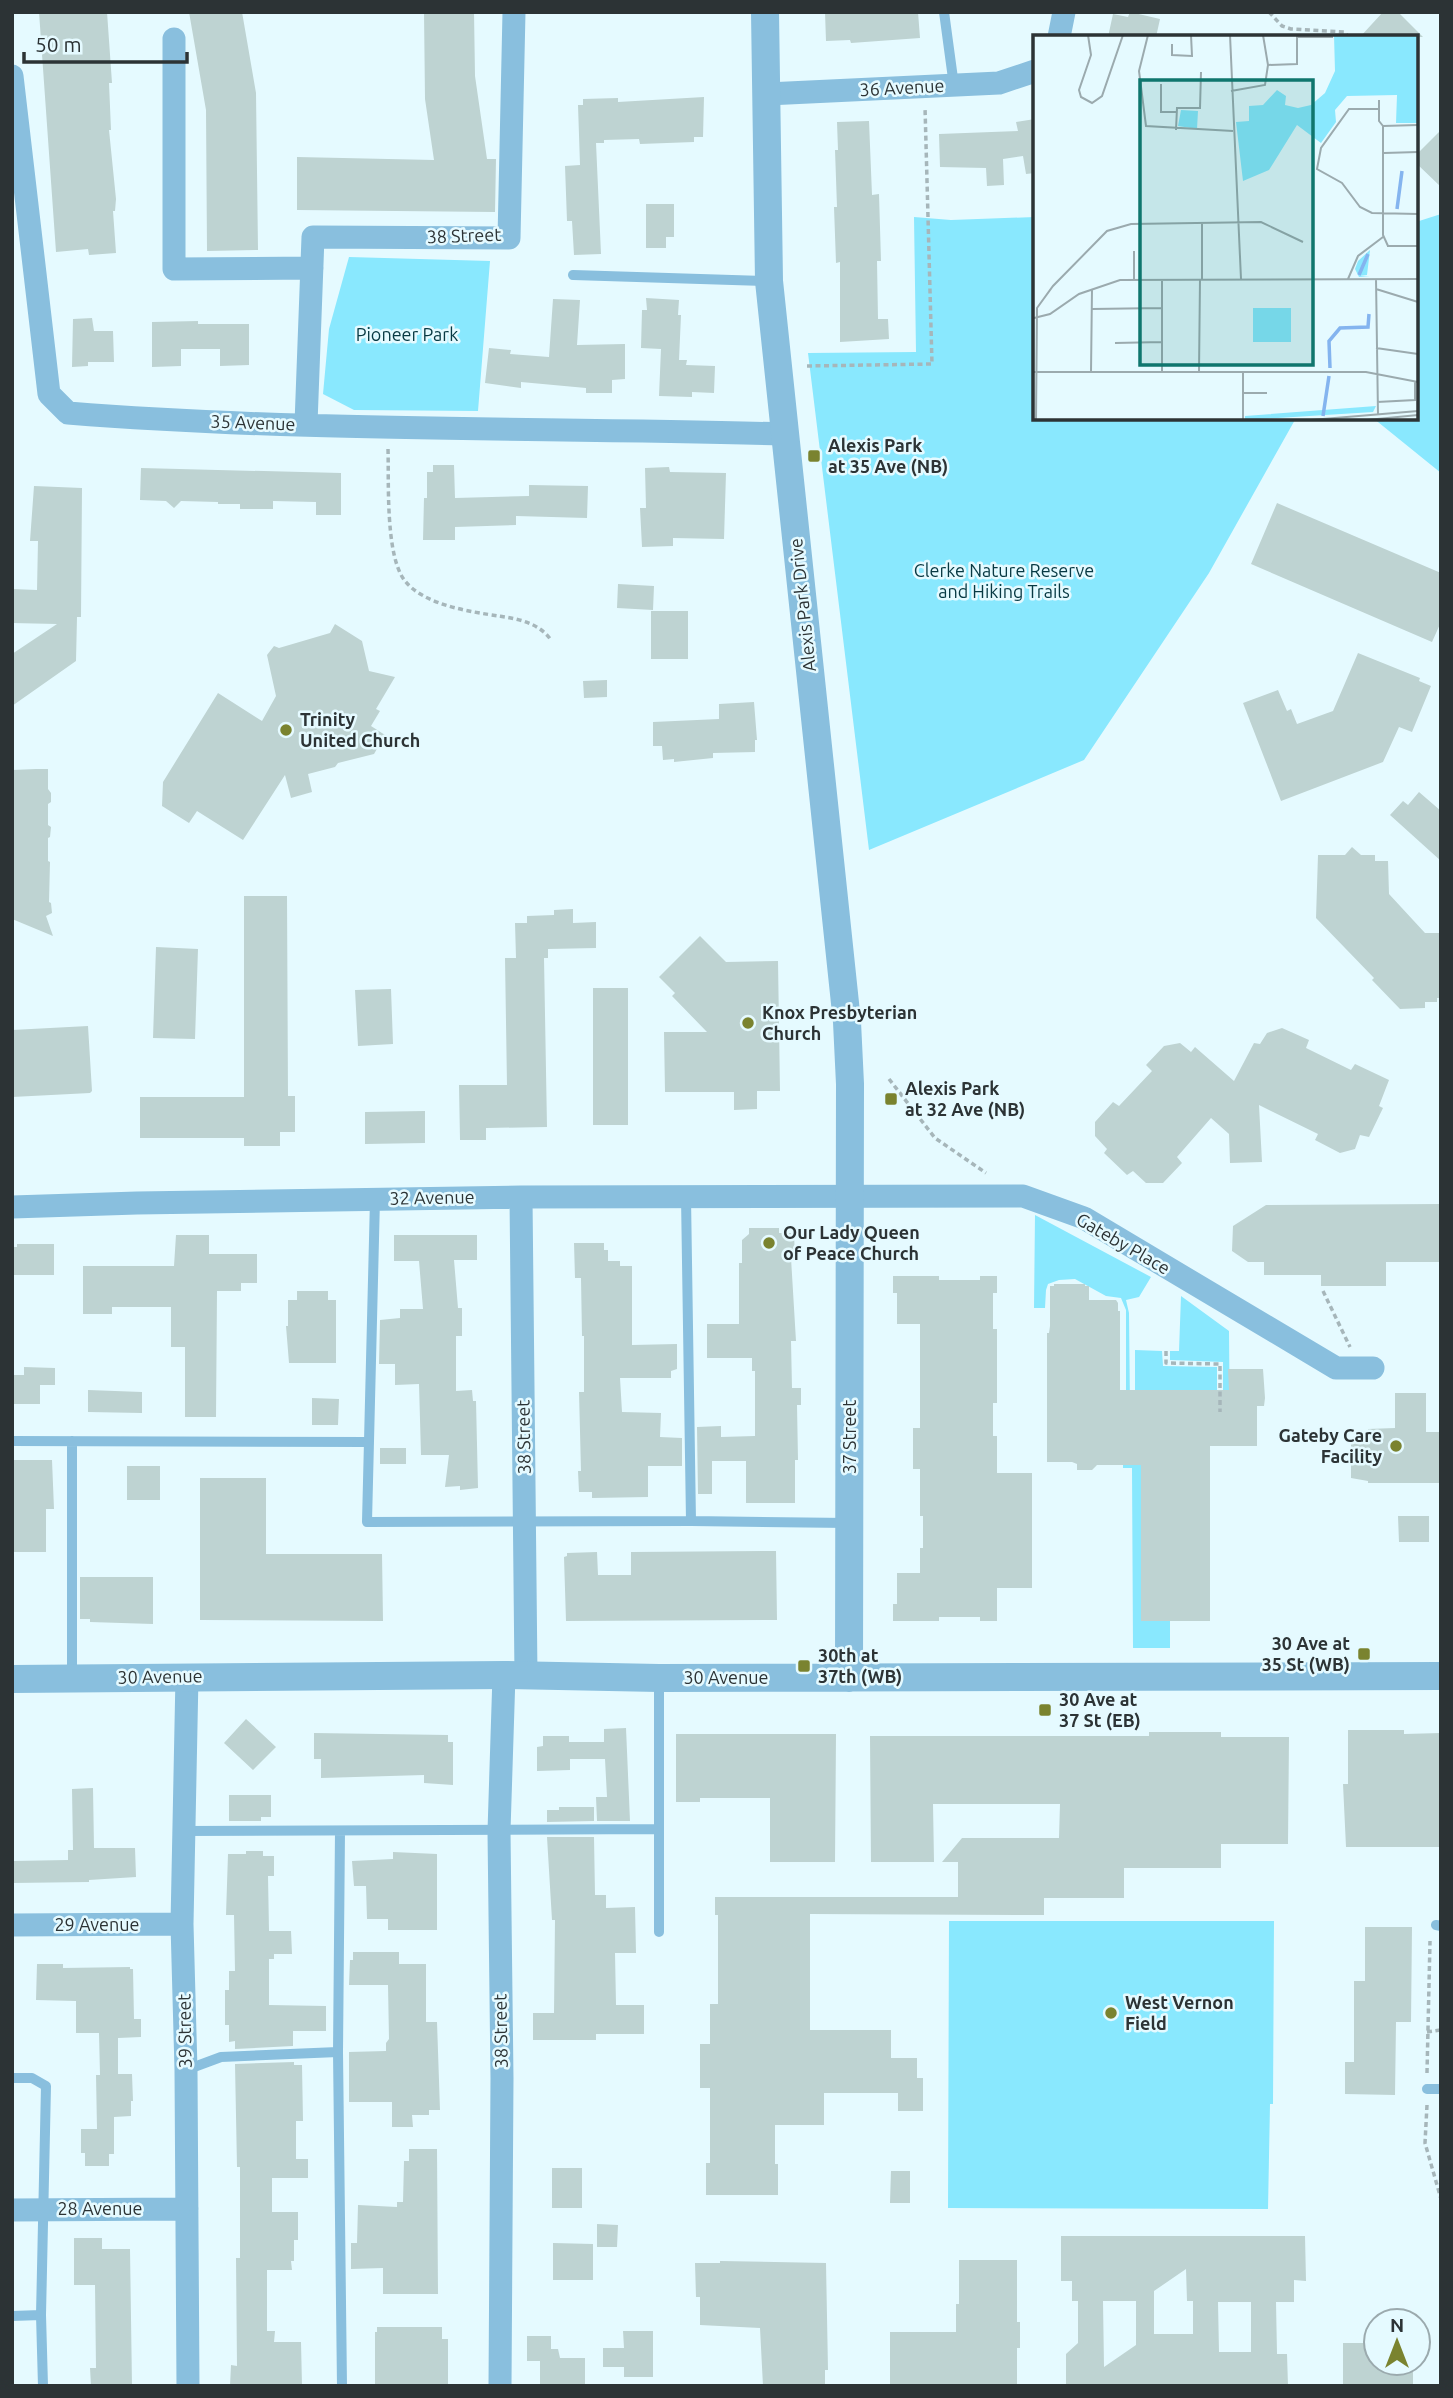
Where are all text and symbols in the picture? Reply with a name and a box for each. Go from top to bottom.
scale bar [24,21,187,65]
text: 50 m [35,32,82,56]
inset map [1033,35,1418,420]
street label: 36 Avenue [859,75,945,99]
street label: 38 Street [426,224,502,246]
park label: Pioneer Park [356,324,458,344]
street label: 35 Avenue [210,411,296,433]
place label: Alexis Park at 35 Ave (NB) [828,435,948,477]
marker: Alexis Park at 35 Ave (NB) [806,448,822,464]
street label: Alexis Park Drive [785,537,819,673]
park label: Clerke Nature Reserve and Hiking Trails [914,560,1094,601]
place label: Trinity United Church [300,709,420,750]
marker: Trinity United Church [278,722,294,738]
place label: Knox Presbyterian Church [762,1002,917,1043]
marker: Knox Presbyterian Church [740,1015,756,1031]
place label: Alexis Park at 32 Ave (NB) [905,1078,1025,1120]
marker: Alexis Park at 32 Ave (NB) [883,1091,899,1107]
street label: 32 Avenue [389,1186,475,1208]
street label: Gateby Place [1073,1208,1174,1278]
place label: Our Lady Queen of Peace Church [783,1222,920,1263]
marker: Our Lady Queen of Peace Church [761,1235,777,1251]
street label: 38 Street [512,1400,534,1475]
street label: 37 Street [839,1400,859,1474]
place label: Gateby Care Facility [1278,1425,1382,1466]
marker: Gateby Care Facility [1388,1438,1404,1454]
place label: 30 Ave at 35 St (WB) [1262,1633,1350,1675]
place label: 30th at 37th (WB) [818,1645,902,1687]
marker: 30 Ave at 35 St (WB) [1356,1646,1372,1662]
marker: 30th at 37th (WB) [796,1658,812,1674]
street label: 30 Avenue [117,1665,203,1687]
street label: 30 Avenue [683,1667,769,1687]
place label: 30 Ave at 37 St (EB) [1059,1689,1141,1731]
marker: 30 Ave at 37 St (EB) [1037,1702,1053,1718]
street label: 29 Avenue [54,1914,140,1934]
place label: West Vernon Field [1125,1992,1234,2033]
street label: 39 Street [173,1994,195,2069]
street label: 38 Street [489,1994,511,2069]
marker: West Vernon Field [1103,2005,1119,2021]
street label: 28 Avenue [57,2198,143,2218]
north arrow [1362,2307,1432,2377]
text: N [1390,2314,1404,2336]

